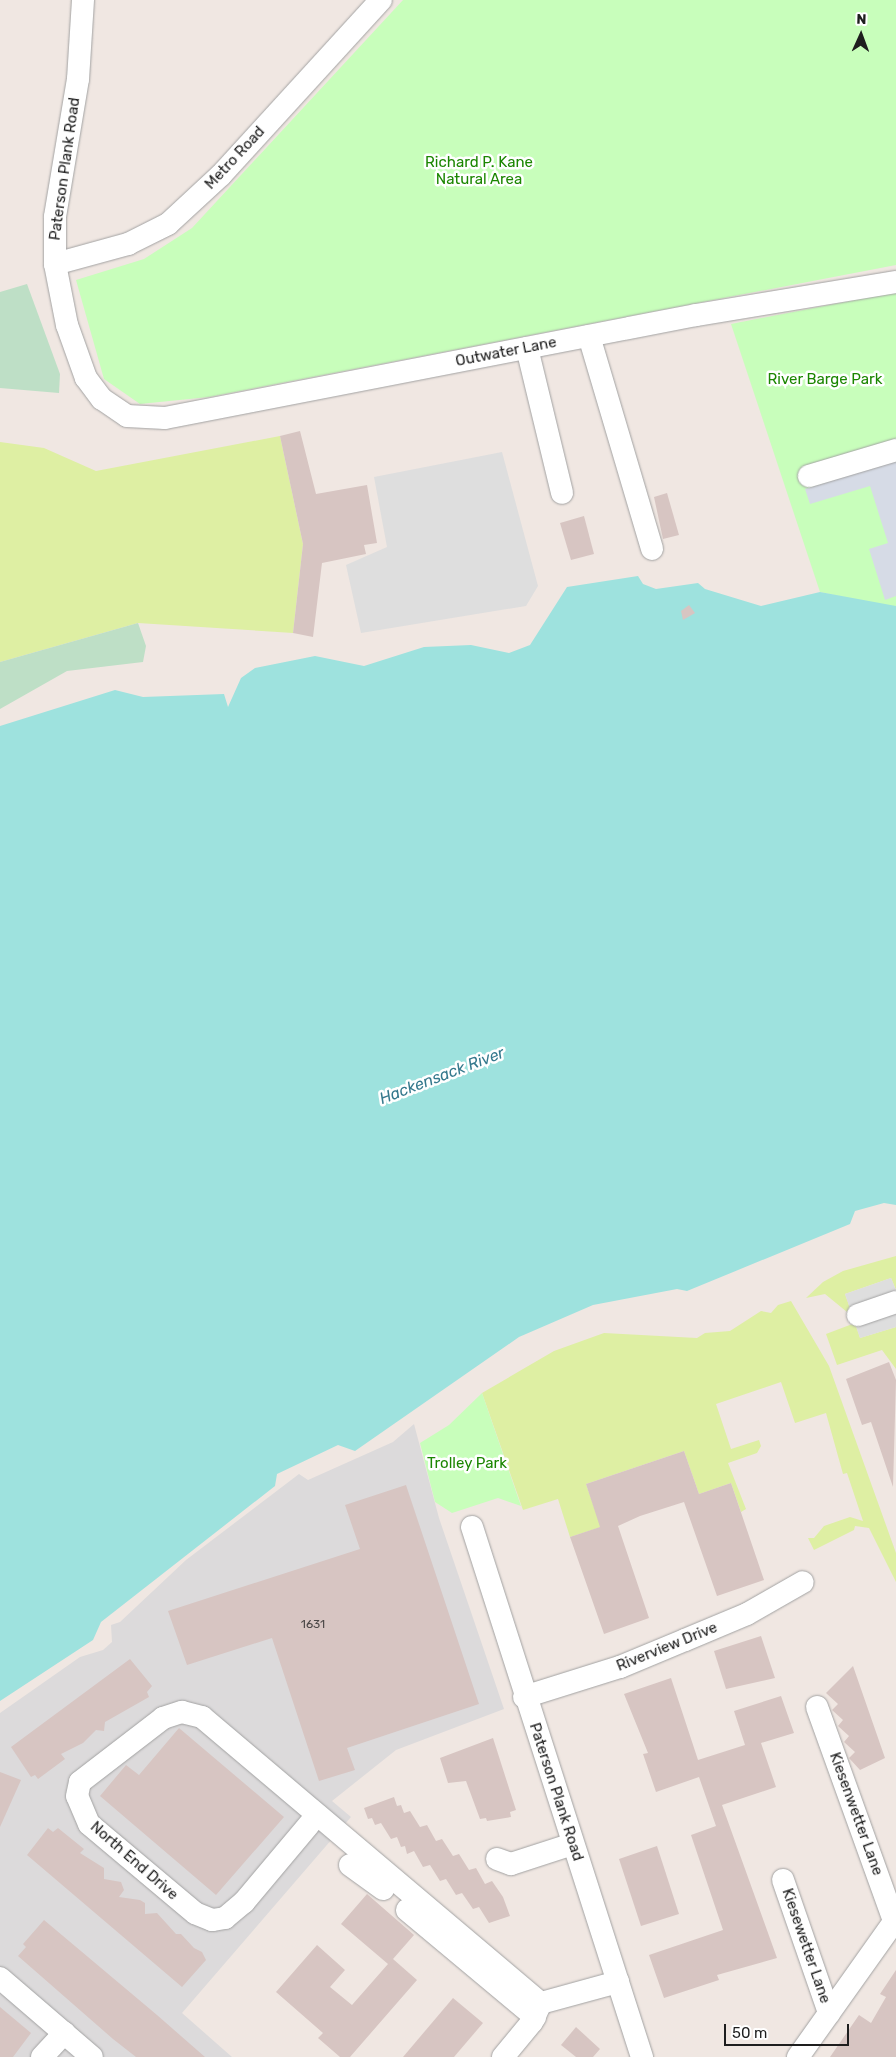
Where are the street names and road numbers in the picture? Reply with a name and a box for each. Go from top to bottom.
street label: Paterson Plank Road [46,96,84,242]
street label: Metro Road [201,123,269,193]
street label: Outwater Lane [454,333,558,371]
street label: Riverview Drive [614,1619,720,1675]
street label: Paterson Plank Road [525,1721,587,1863]
street label: Kiesenwetter Lane [825,1750,887,1878]
street label: North End Drive [86,1818,182,1904]
street label: Kiesewetter Lane [778,1886,834,2006]

